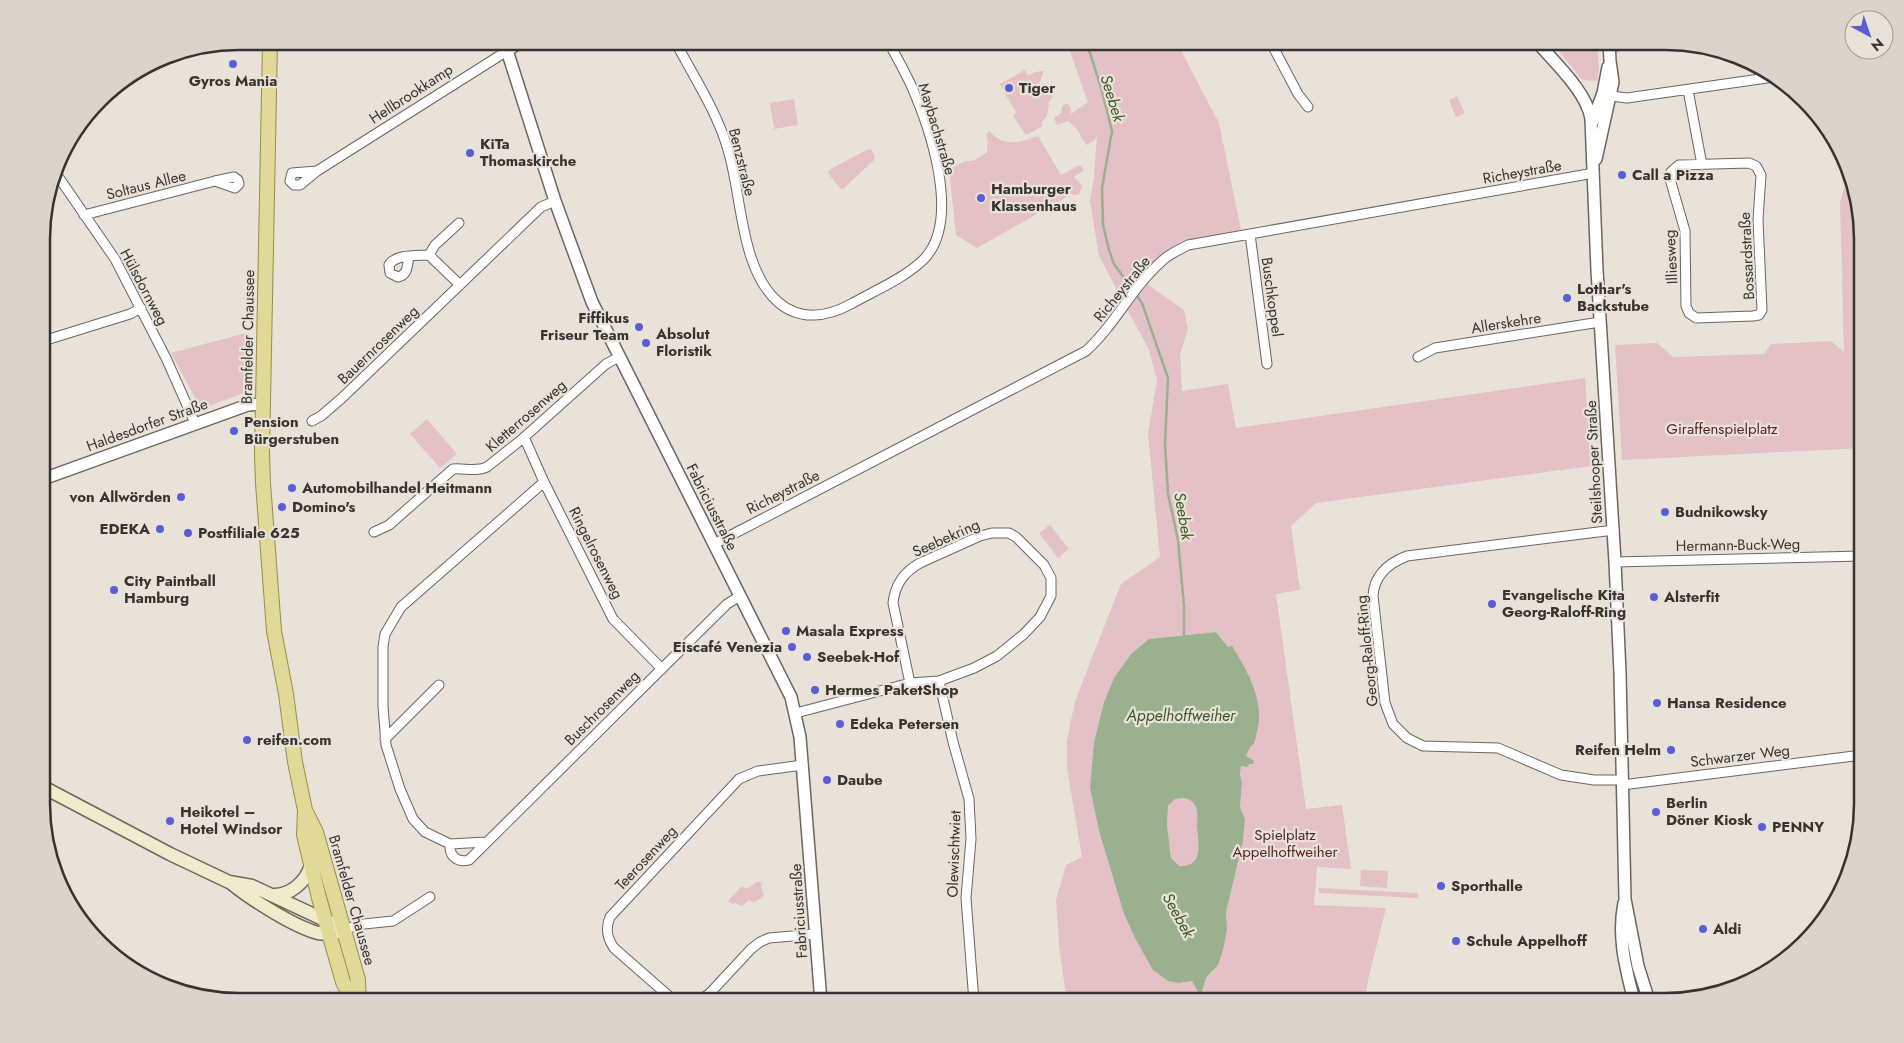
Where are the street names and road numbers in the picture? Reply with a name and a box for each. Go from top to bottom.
street label: Hellbrookkamp [365,58,458,129]
street label: Maybachstraße [913,80,961,178]
street label: Benzstraße [723,126,761,198]
street label: Richeystraße [1481,154,1563,190]
street label: Soltaus Allee [104,164,188,206]
street label: Bossardstraße [1734,211,1760,300]
street label: Illiesweg [1659,229,1683,285]
street label: Hülsdornweg [115,245,173,329]
street label: Richeystraße [1088,251,1156,327]
street label: Buschkoppel [1256,256,1288,338]
street label: Bramfelder Chaussee [236,269,260,404]
street label: Bauernrosenweg [333,301,423,389]
street label: Allerskehre [1470,307,1543,339]
street label: Kletterrosenweg [481,375,571,457]
street label: Haldesdorfer Straße [83,393,211,457]
street label: Steilshooper Straße [1580,399,1608,524]
street label: Fabriciusstraße [681,460,744,555]
street label: Richeystraße [743,464,824,520]
street label: Ringelrosenweg [563,503,629,603]
street label: Seebekring [909,513,983,563]
street label: Hermann-Buck-Weg [1676,533,1800,557]
street label: Georg-Raloff-Ring [1350,594,1384,708]
street label: Buschrosenweg [559,665,645,751]
street label: Schwarzer Weg [1689,739,1791,773]
street label: Olewischtwiet [941,810,967,898]
street label: Teerosenweg [610,821,682,895]
street label: Bramfelder Chaussee [323,832,381,968]
street label: Fabriciusstraße [785,863,813,959]

